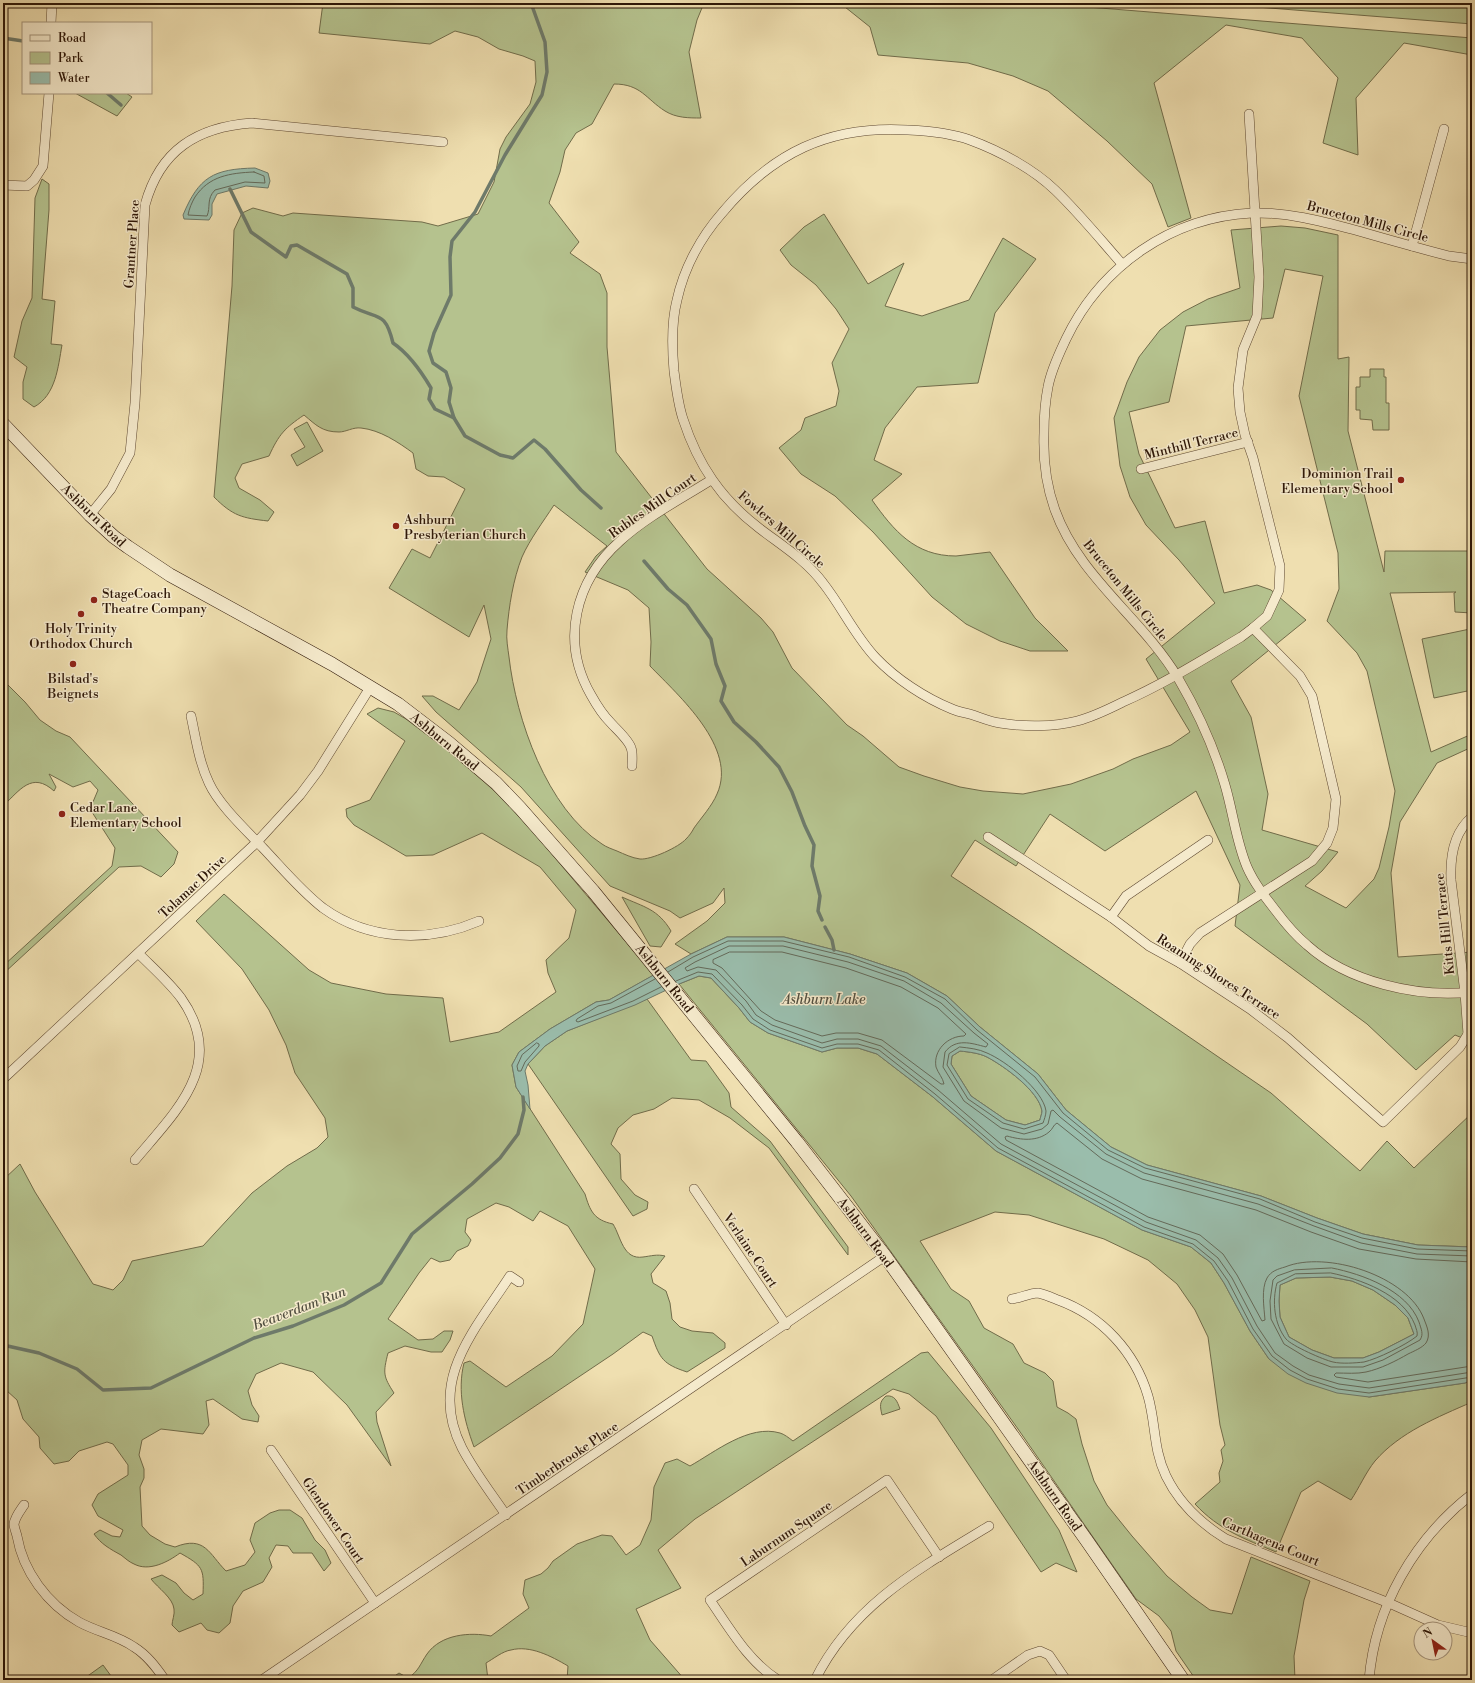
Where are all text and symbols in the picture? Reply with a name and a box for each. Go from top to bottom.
legend [22,22,152,94]
text: Road [58,31,86,46]
text: Park [58,51,84,66]
text: Water [57,71,90,86]
street label: Bruceton Mills Circle [1304,198,1431,246]
street label: Grantner Place [121,199,143,289]
street label: Minthill Terrace [1143,424,1240,463]
place label: Dominion Trail Elementary School [1281,466,1393,497]
street label: Rubles Mill Court [606,470,700,542]
marker: Dominion Trail Elementary School [1396,475,1406,485]
street label: Ashburn Road [57,480,129,551]
street label: Fowlers Mill Circle [735,488,828,572]
place label: Ashburn Presbyterian Church [403,512,526,543]
marker: Ashburn Presbyterian Church [391,521,401,531]
street label: Bruceton Mills Circle [1079,536,1171,645]
place label: StageCoach Theatre Company [102,586,207,617]
marker: StageCoach Theatre Company [89,595,99,605]
marker: Holy Trinity Orthodox Church [76,609,86,619]
place label: Holy Trinity Orthodox Church [29,621,133,652]
marker: Bilstad's Beignets [68,659,78,669]
place label: Bilstad's Beignets [46,671,99,702]
street label: Ashburn Road [406,709,482,775]
place label: Cedar Lane Elementary School [70,800,182,831]
marker: Cedar Lane Elementary School [57,809,67,819]
street label: Tolamac Drive [156,851,230,922]
street label: Kitts Hill Terrace [1432,872,1458,975]
street label: Roaming Shores Terrace [1154,931,1284,1023]
street label: Ashburn Road [631,940,697,1017]
water label: Ashburn Lake [780,991,866,1009]
street label: Ashburn Road [833,1194,897,1271]
street label: Verlaine Court [719,1210,781,1291]
water label: Beaverdam Run [249,1283,349,1335]
street label: Timberbrooke Place [513,1418,622,1499]
street label: Ashburn Road [1023,1456,1085,1535]
street label: Glendower Court [299,1475,368,1567]
street label: Laburnum Square [738,1497,836,1570]
street label: Carthagena Court [1219,1514,1322,1570]
north arrow [1413,1621,1453,1661]
text: N [1421,1625,1436,1642]

